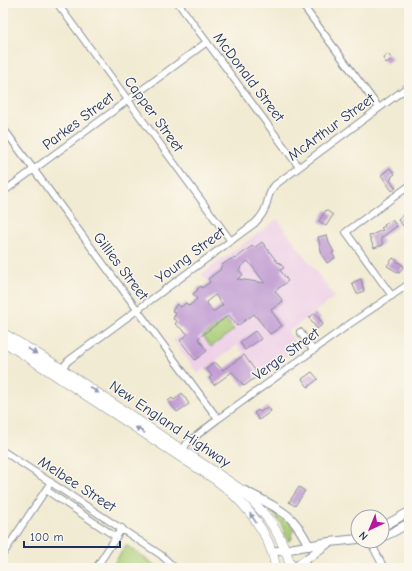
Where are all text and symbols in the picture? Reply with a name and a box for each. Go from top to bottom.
street label: McDonald Street [210,29,289,126]
street label: Capper Street [121,73,188,156]
street label: Parkes Street [39,88,118,154]
street label: McArthur Street [284,89,379,165]
street label: Young Street [152,223,229,287]
street label: Gillies Street [90,228,153,304]
street label: Verge Street [249,323,323,384]
one-way arrow [26,347,38,354]
street label: New England Highway [106,377,234,471]
one-way arrow [88,387,100,394]
one-way arrow [134,427,146,434]
street label: Melbee Street [35,452,120,516]
north arrow [350,509,390,549]
one-way arrow [249,513,257,523]
scale bar [24,523,120,549]
text: N [356,529,371,543]
text: 100 m [30,530,63,544]

